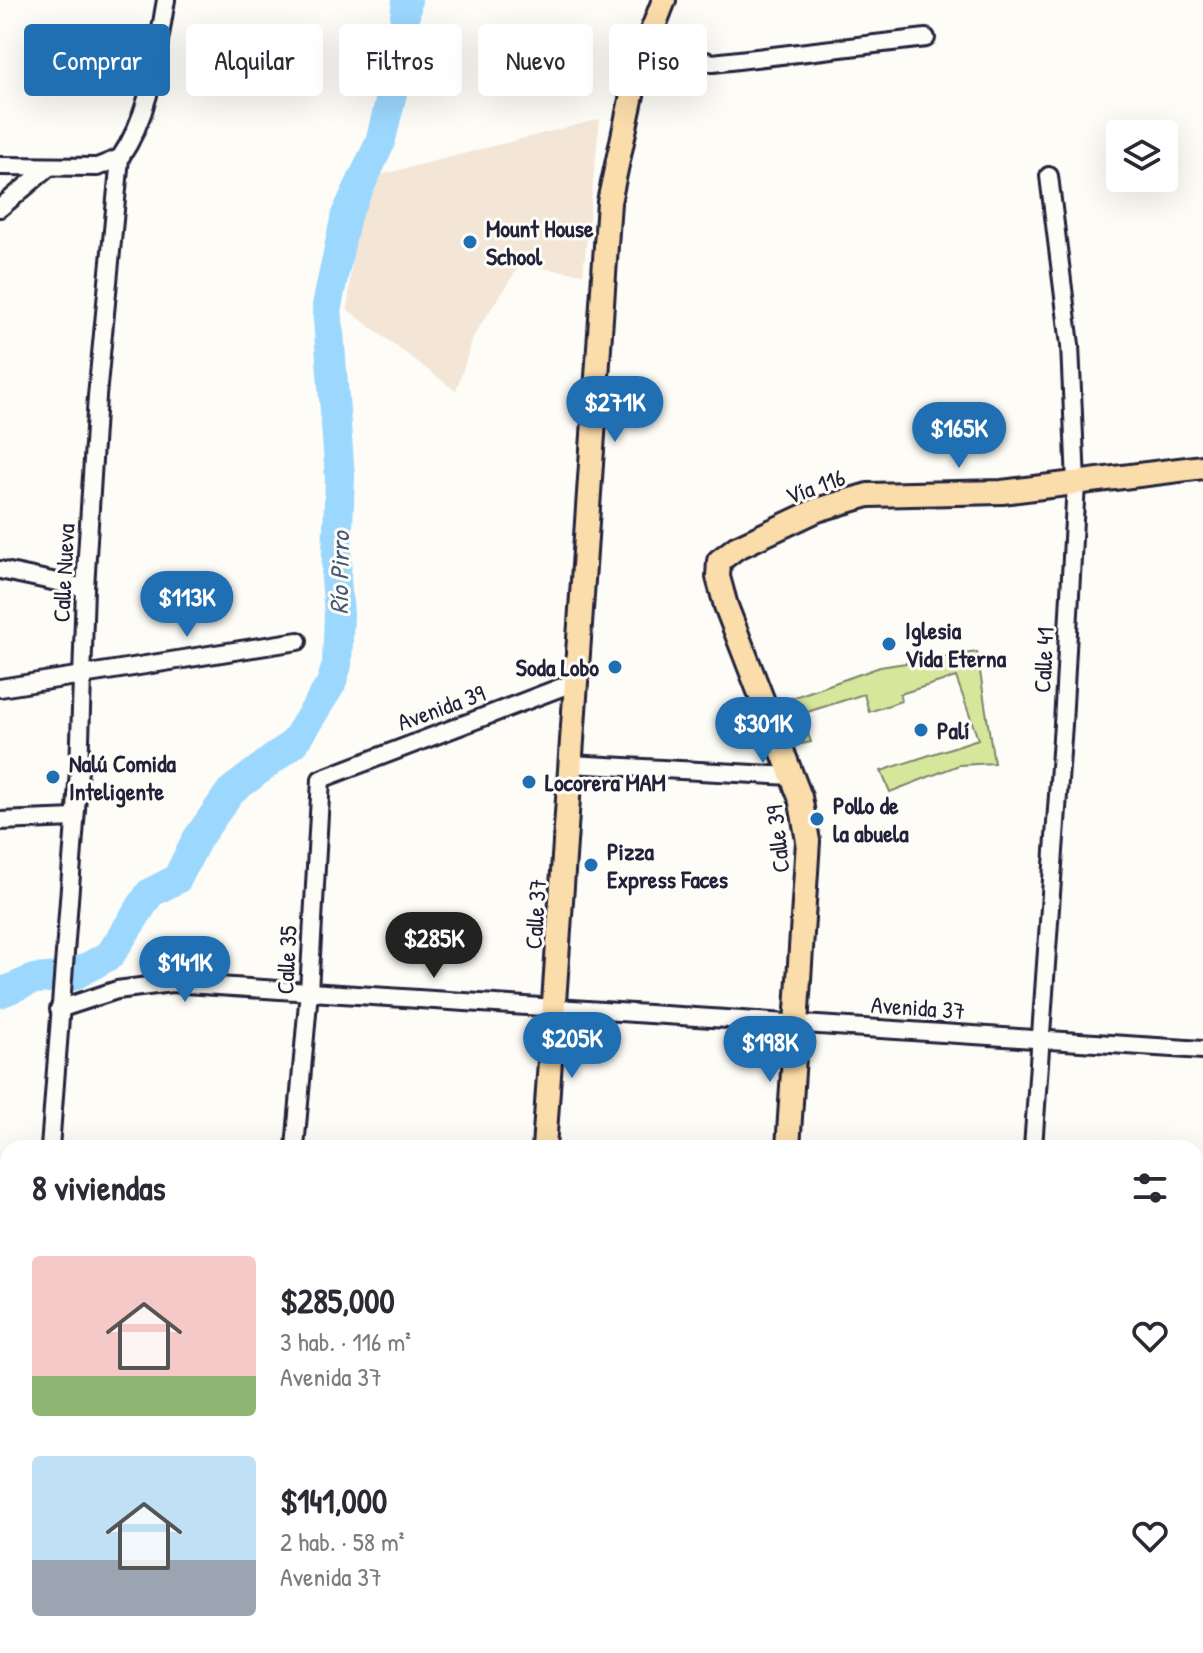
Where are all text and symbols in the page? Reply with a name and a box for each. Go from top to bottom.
chip: Comprar [24,24,170,96]
chip: Alquilar [186,24,323,96]
chip: Filtros [339,24,462,96]
chip: Nuevo [478,24,593,96]
chip: Piso [609,24,707,96]
map controls [1106,120,1178,192]
button: layers [1106,120,1178,192]
place label: Mount House School [486,212,594,272]
marker: Mount House School [461,233,479,251]
pin: $271K [559,376,671,444]
text: $271K [584,384,646,419]
pin: $165K [903,402,1015,470]
text: $165K [930,410,988,445]
street label: Vía 116 [781,461,849,511]
street label: Calle Nueva [44,523,82,623]
water label: Río Pirro [321,529,357,615]
pin: $113K [131,571,243,639]
text: $113K [158,579,216,614]
place label: Iglesia Vida Eterna [905,614,1007,674]
street label: Calle 41 [1025,626,1061,694]
marker: Iglesia Vida Eterna [880,635,898,653]
place label: Soda Lobo [516,651,599,683]
marker: Soda Lobo [606,658,624,676]
street label: Avenida 39 [393,676,489,738]
pin: $301K [707,697,819,765]
text: $301K [733,705,793,740]
place label: Palí [937,714,970,746]
marker: Palí [912,721,930,739]
place label: Nalú Comida Inteligente [69,747,177,808]
place label: Locorera MAM [545,766,666,798]
marker: Nalú Comida Inteligente [44,768,62,786]
marker: Locorera MAM [520,773,538,791]
place label: Pollo de la abuela [833,789,909,849]
street label: Calle 39 [758,804,796,874]
marker: Pollo de la abuela [808,810,826,828]
place label: Pizza Express Faces [607,835,728,896]
marker: Pizza Express Faces [582,856,600,874]
street label: Calle 37 [517,878,553,950]
pin: $285K [378,912,490,980]
text: $285K [403,920,465,955]
street label: Calle 35 [268,925,304,995]
pin: $141K [129,936,241,1004]
text: $141K [157,944,213,979]
street label: Avenida 37 [870,988,966,1026]
pin: $205K [516,1012,628,1080]
pin: $198K [714,1016,826,1084]
text: $205K [541,1020,603,1055]
text: $198K [741,1024,799,1059]
text: 8 viviendas [32,1165,166,1211]
icon: filters [1128,1166,1172,1210]
text: $285,000 [280,1278,395,1324]
icon: home [96,1288,192,1384]
icon: heart [1128,1314,1172,1358]
text: 3 hab. · 116 m² [280,1324,411,1359]
text: Avenida 37 [280,1359,382,1394]
text: $141,000 [280,1478,387,1524]
icon: home [96,1488,192,1584]
icon: heart [1128,1514,1172,1558]
text: 2 hab. · 58 m² [280,1524,405,1559]
text: Avenida 37 [280,1559,382,1594]

